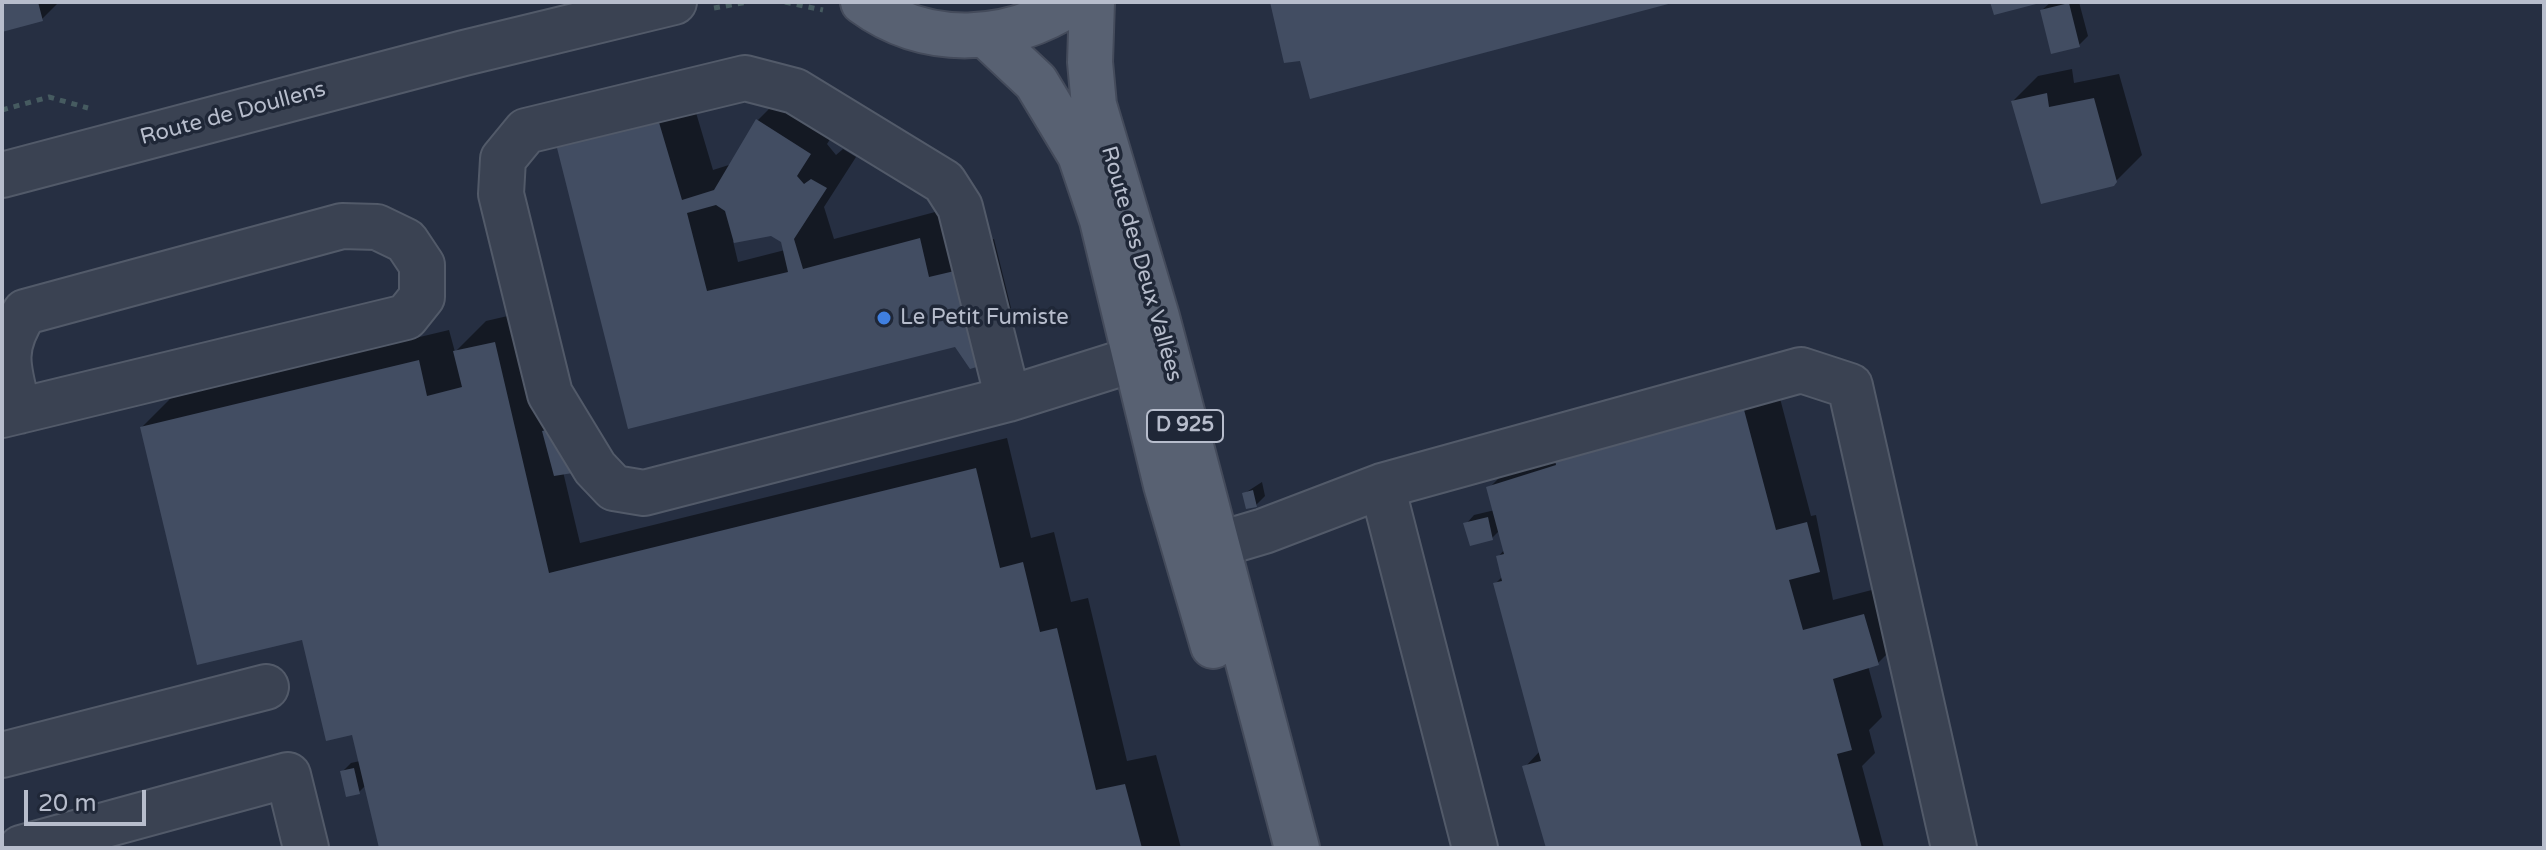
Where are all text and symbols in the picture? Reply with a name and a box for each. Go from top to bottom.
street label: Route de Doullens [137,77,329,151]
street label: Route des Deux Vallées [1095,143,1187,385]
place label: Le Petit Fumiste [900,305,1069,331]
marker: Le Petit Fumiste [875,309,893,327]
road number: D 925 [1147,410,1223,442]
scale bar [28,774,150,824]
text: 20 m [38,789,96,818]

